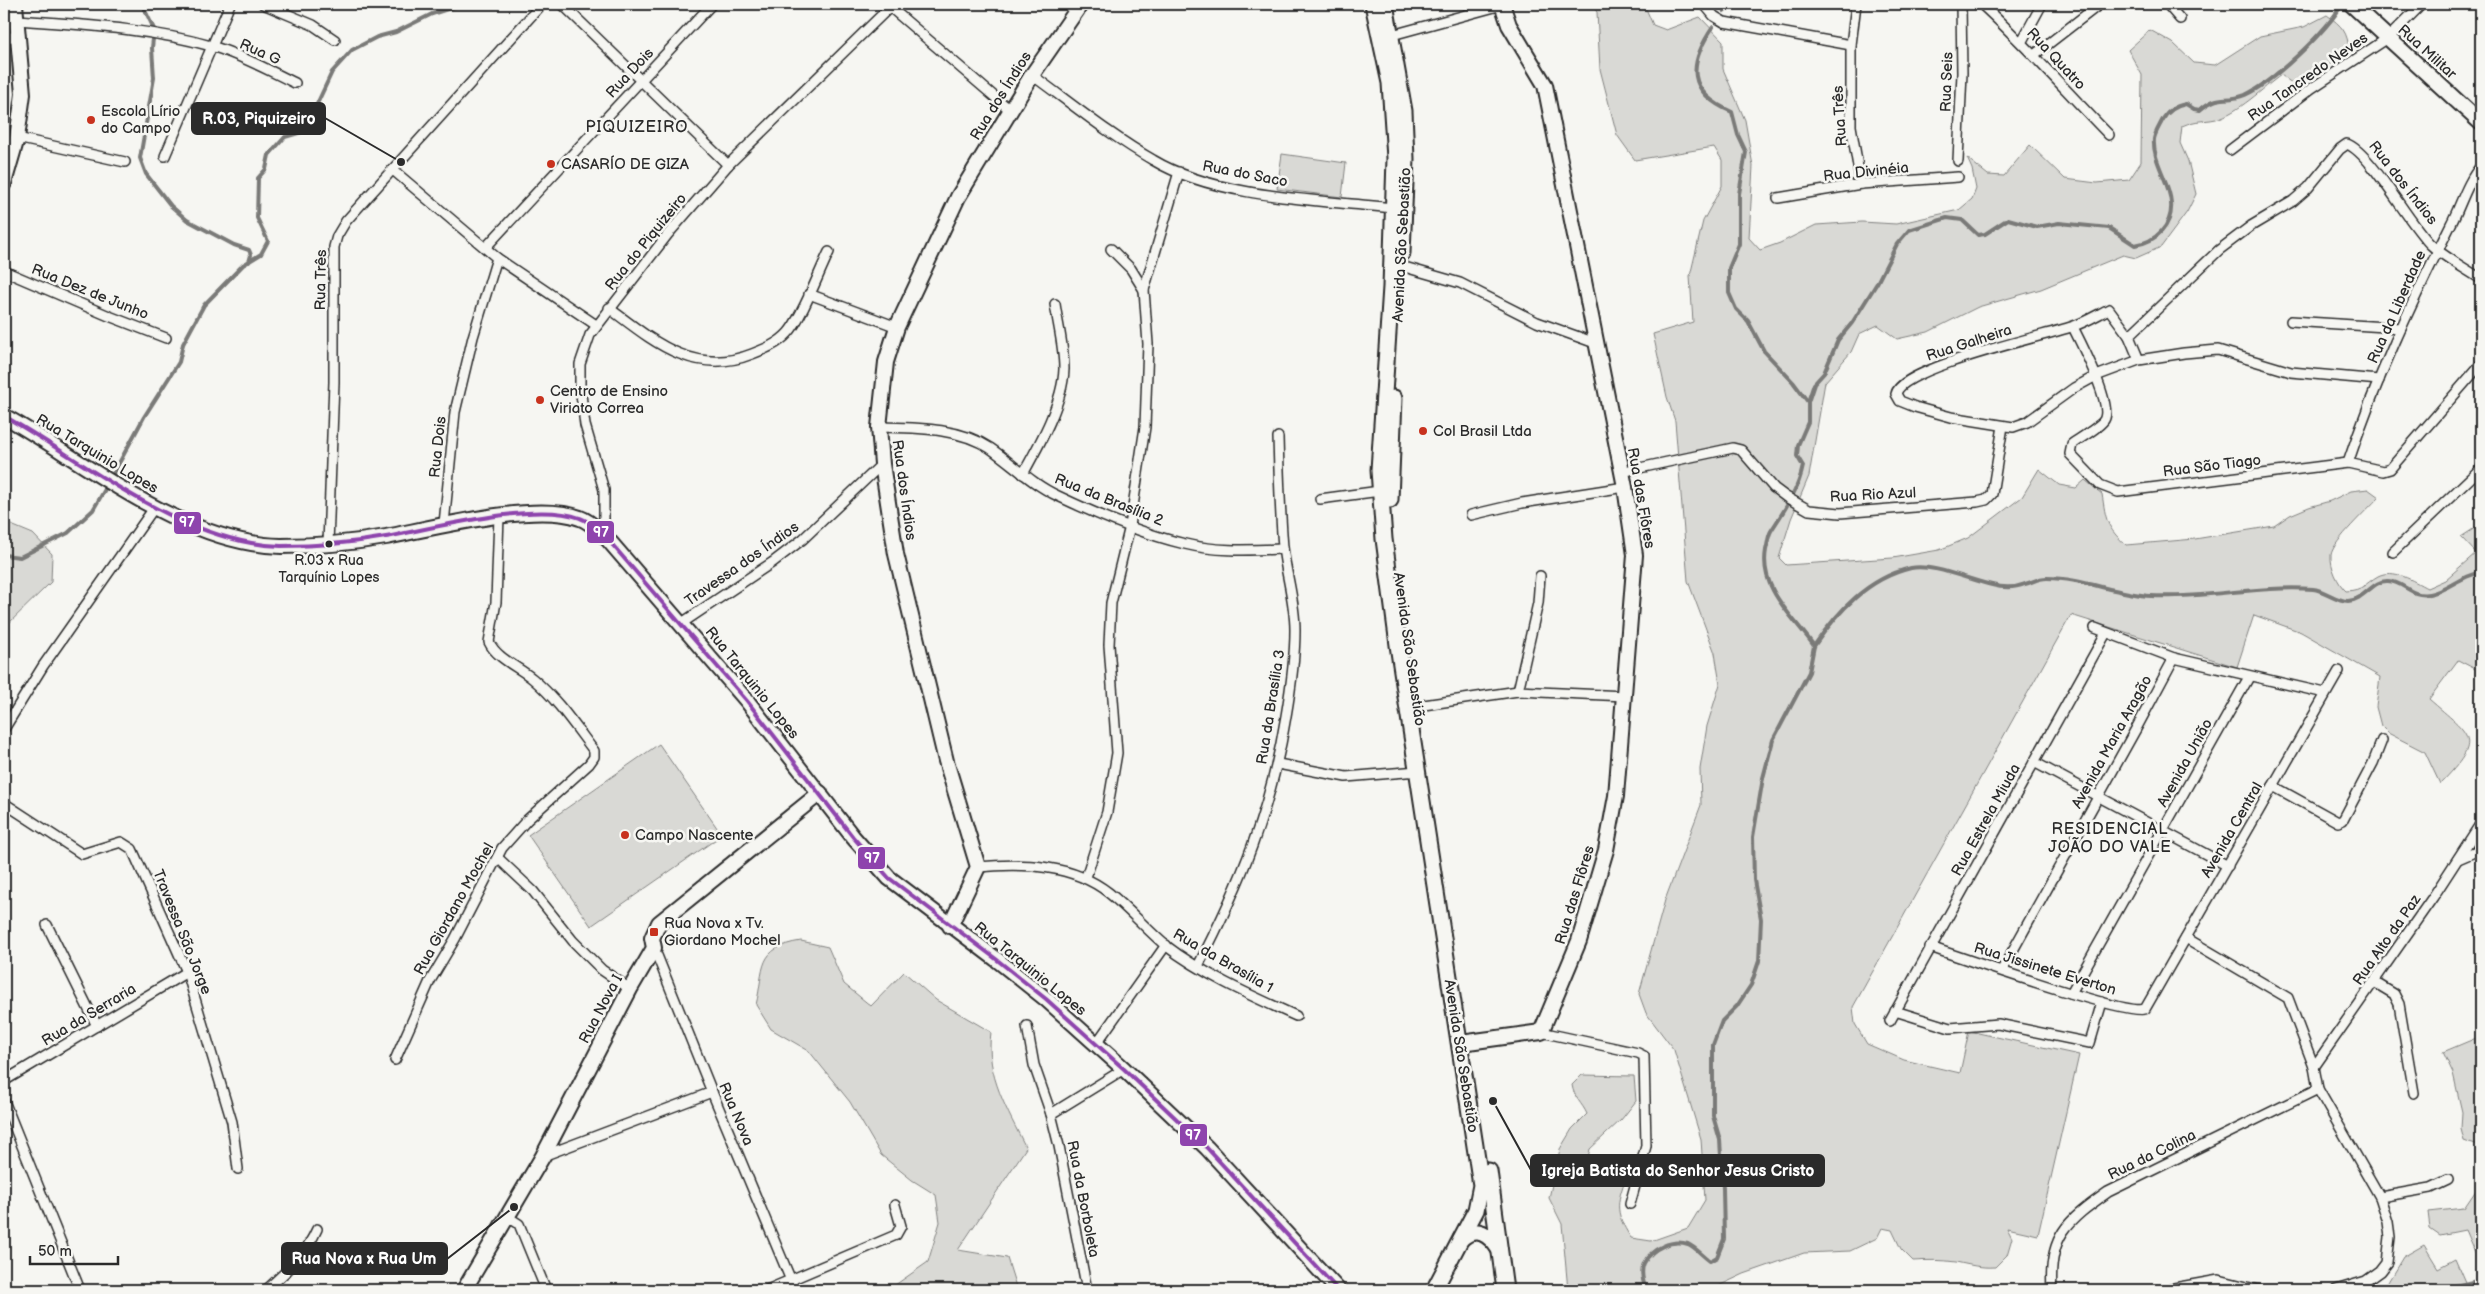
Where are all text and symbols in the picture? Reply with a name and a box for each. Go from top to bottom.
street label: Rua Militar [2394,21,2461,84]
street label: Rua Quatro [2022,24,2090,94]
street label: Rua Tancredo Neves [2244,28,2372,126]
street label: Rua G [237,35,283,69]
street label: Rua Dois [602,44,658,102]
street label: Rua dos Índios [966,48,1036,144]
street label: Rua Seis [1936,51,1958,112]
street label: Rua Três [1828,84,1852,147]
place label: Escola Lírio do Campo [101,102,180,138]
callout: R.03, Piquizeiro [192,103,325,134]
text: R.03, Piquizeiro [202,110,316,129]
marker: Escola Lírio do Campo [85,114,97,126]
district label: PIQUIZEIRO [585,118,689,137]
street label: Rua dos Índios [2364,137,2442,229]
place label: CASARÍO DE GIZA [561,155,690,174]
street label: Rua do Saco [1201,156,1289,192]
marker: CASARÍO DE GIZA [545,158,557,170]
street label: Rua Divinéia [1822,158,1910,186]
street label: Avenida São Sebastião [1388,167,1416,323]
street label: Rua do Piquizeiro [601,190,691,294]
street label: Rua da Liberdade [2364,247,2431,367]
street label: Rua Três [311,249,331,311]
street label: Rua Dez de Junho [29,260,151,324]
street label: Rua Galheira [1924,320,2014,366]
place label: Centro de Ensino Viriato Correa [550,382,668,418]
marker: Centro de Ensino Viriato Correa [534,394,546,406]
street label: Rua Tarquinio Lopes [33,410,162,498]
street label: Rua Dois [425,415,451,479]
place label: Col Brasil Ltda [1433,422,1532,441]
marker: Col Brasil Ltda [1417,425,1429,437]
street label: Rua dos Índios [888,439,921,542]
street label: Rua das Flôres [1623,446,1659,551]
street label: Rua São Tiago [2162,451,2262,481]
street label: Rua da Brasília 2 [1052,469,1166,531]
street label: Rua Rio Azul [1829,483,1917,507]
line badge: 97 [173,511,202,535]
text: 97 [179,514,195,531]
street label: Travessa dos Índios [681,517,803,610]
line badge: 97 [586,520,615,544]
text: 97 [593,524,609,541]
marker: R.03 x Rua Tarquínio Lopes [324,539,334,549]
place label: R.03 x Rua Tarquínio Lopes [279,552,379,586]
street label: Avenida São Sebastião [1389,571,1429,727]
street label: Rua Tarquinio Lopes [701,623,803,743]
street label: Rua da Brasília 3 [1253,648,1289,766]
street label: Avenida Maria Aragão [2068,672,2156,812]
street label: Avenida União [2153,716,2217,810]
street label: Rua Estrela Miuda [1947,761,2025,879]
street label: Avenida Central [2197,779,2267,881]
district label: RESIDENCIAL JOÃO DO VALE [2048,820,2172,857]
place label: Campo Nascente [635,826,754,845]
marker: Campo Nascente [619,829,631,841]
street label: Rua Giordano Mochel [410,840,498,978]
street label: Rua das Flôres [1551,843,1599,947]
line badge: 97 [857,846,886,870]
text: 97 [864,850,880,867]
street label: Travessa São Jorge [148,867,216,997]
street label: Rua Alto da Paz [2349,890,2426,989]
place label: Rua Nova x Tv. Giordano Mochel [664,914,781,950]
street label: Rua Tarquinio Lopes [970,918,1090,1020]
street label: Rua da Brasília 1 [1169,925,1277,997]
marker: Rua Nova x Tv. Giordano Mochel [648,926,660,938]
street label: Rua Jissinete Everton [1972,938,2118,1000]
street label: Rua Nova I [575,971,627,1047]
street label: Avenida São Sebastião [1439,978,1483,1134]
street label: Rua da Serraria [38,979,140,1051]
street label: Rua Nova [714,1080,758,1148]
line badge: 97 [1179,1123,1208,1147]
street label: Rua da Colina [2105,1125,2199,1185]
text: 97 [1185,1127,1201,1144]
street label: Rua da Borboleta [1062,1139,1104,1259]
callout: Igreja Batista do Senhor Jesus Cristo [1531,1155,1824,1186]
text: Igreja Batista do Senhor Jesus Cristo [1542,1162,1814,1181]
scale bar [30,1234,118,1266]
text: 50 m [38,1242,72,1261]
callout: Rua Nova x Rua Um [282,1243,447,1274]
text: Rua Nova x Rua Um [292,1250,436,1269]

